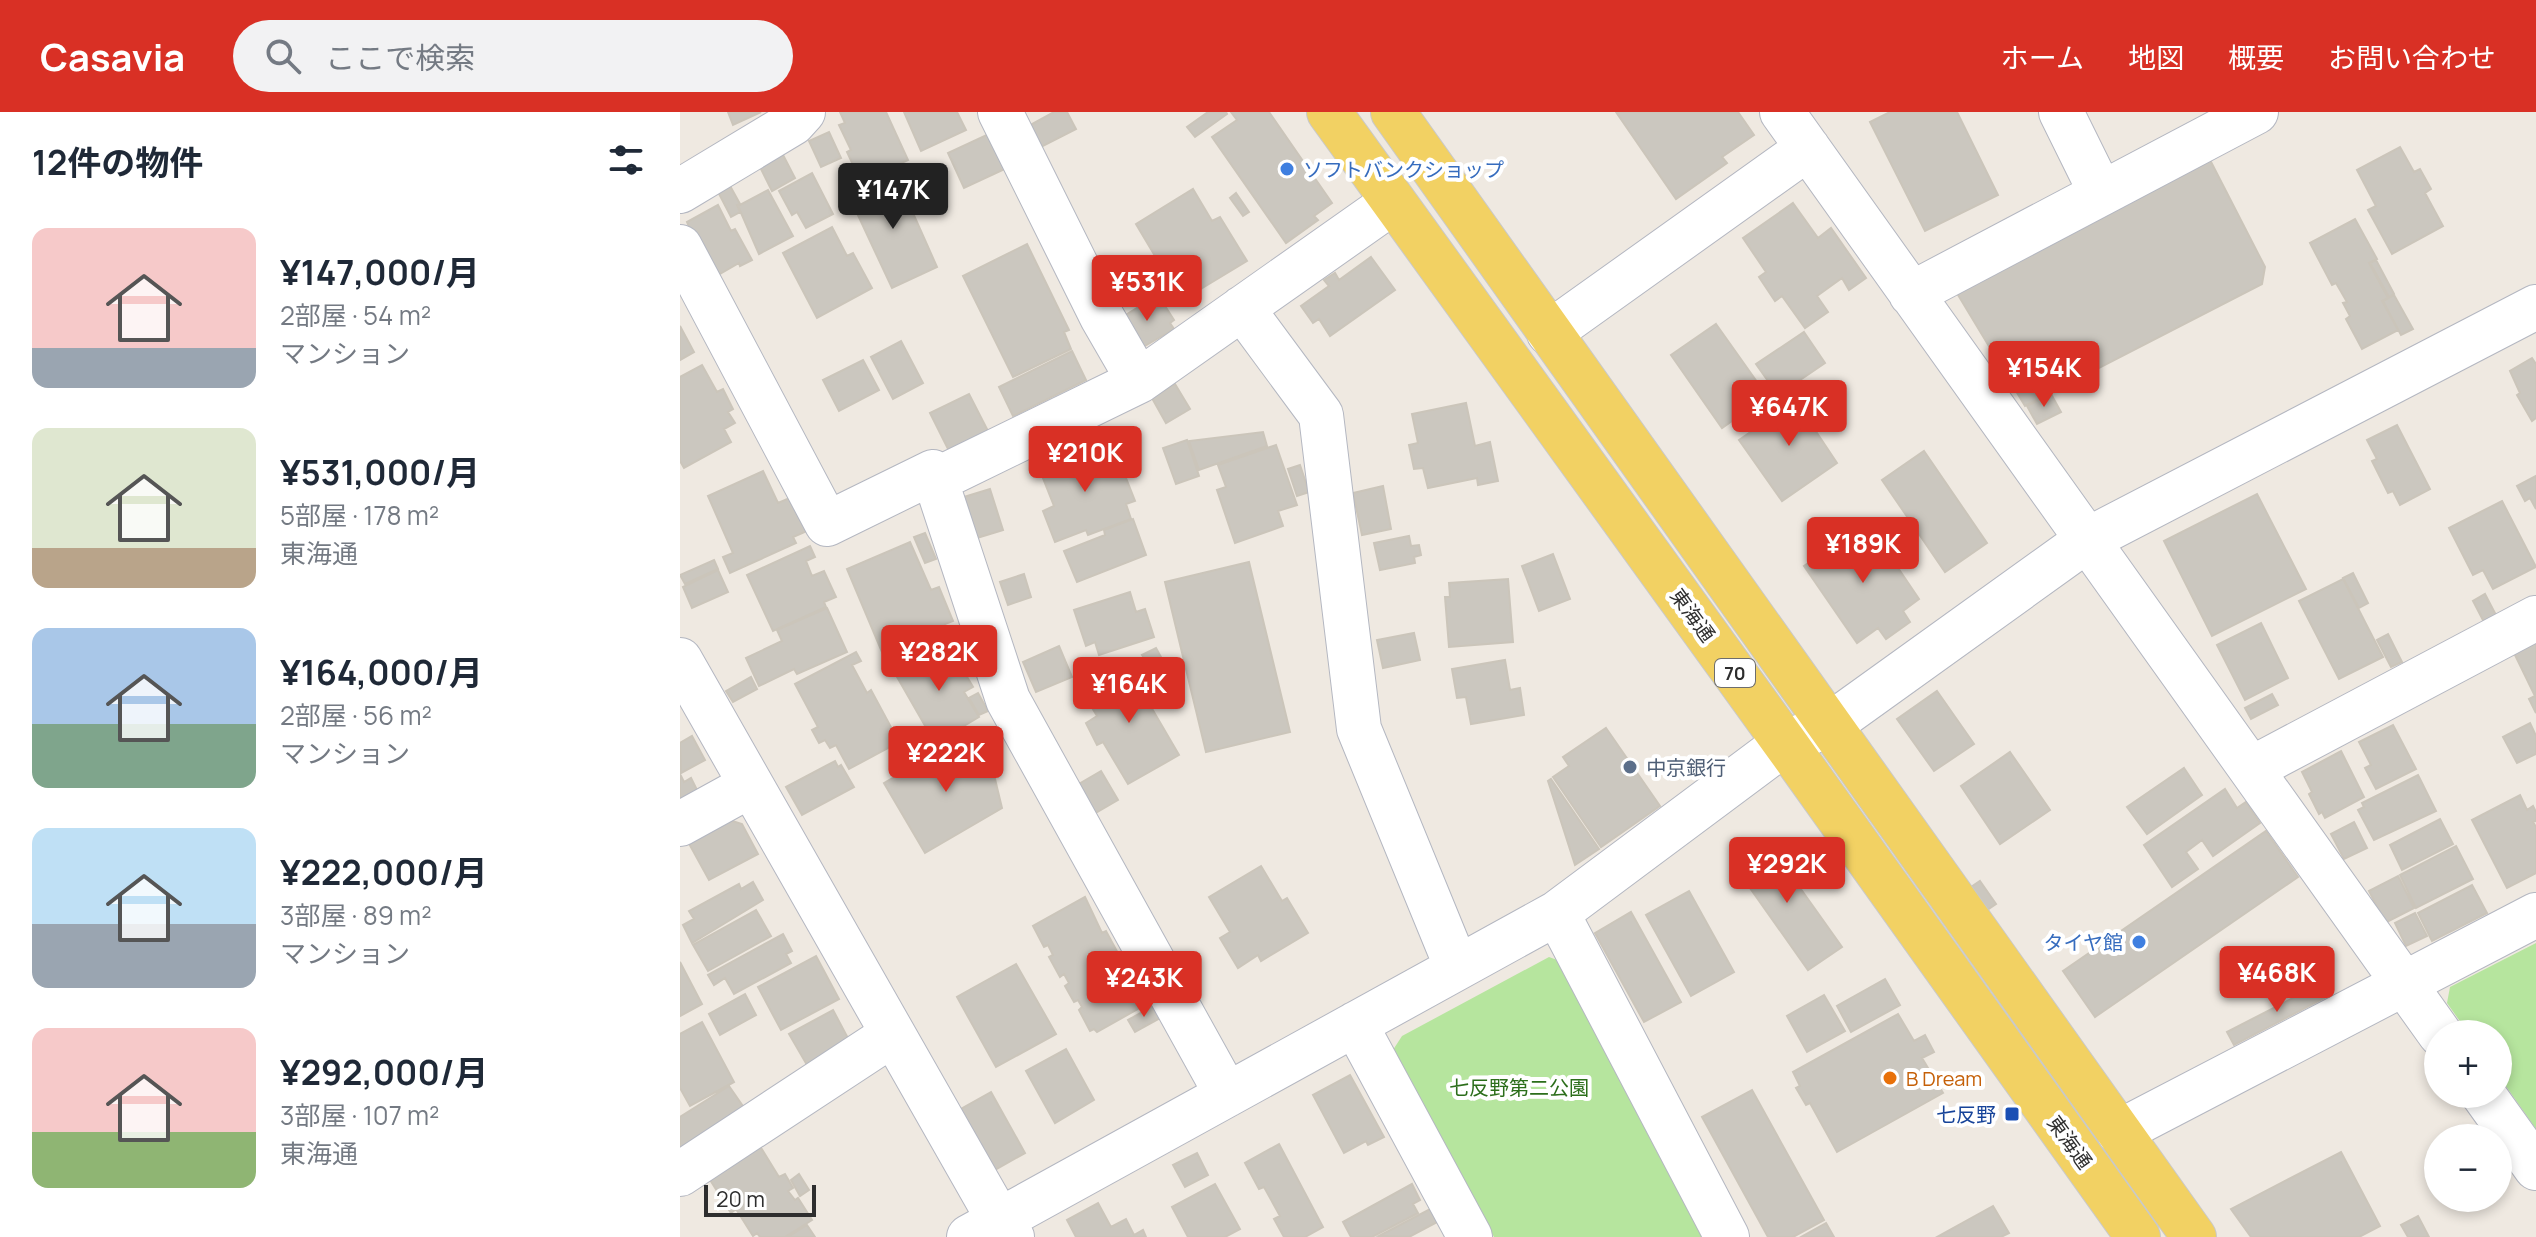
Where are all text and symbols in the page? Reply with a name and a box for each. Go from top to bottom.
search box [233,20,793,92]
text: Casavia [40,30,185,82]
icon: search [261,34,305,78]
text: ここで検索 [325,37,475,78]
text: ホーム [2001,38,2084,76]
text: 地図 [2128,38,2184,76]
text: 概要 [2228,38,2284,76]
text: お問い合わせ [2328,38,2496,76]
icon: filters [604,138,648,182]
text: 12件の物件 [32,139,203,185]
place label: ソフトバンクショップ [1303,156,1504,183]
marker: ソフトバンクショップ [1278,160,1296,178]
pin: ¥147K [837,163,949,231]
text: ¥147K [856,171,930,207]
text: ¥147,000/月 [280,249,480,295]
pin: ¥531K [1091,255,1203,323]
icon: home [96,260,192,356]
text: ¥531K [1110,263,1184,299]
text: 2部屋 · 54 m² [280,297,431,333]
text: マンション [280,335,410,371]
pin: ¥154K [1988,341,2100,409]
text: ¥154K [2006,349,2082,385]
pin: ¥647K [1733,380,1845,448]
text: ¥647K [1750,388,1828,424]
pin: ¥210K [1029,426,1141,494]
text: ¥210K [1047,434,1123,470]
text: ¥531,000/月 [280,449,480,495]
icon: home [96,460,192,556]
text: 5部屋 · 178 m² [280,497,439,533]
pin: ¥189K [1807,517,1919,585]
text: ¥189K [1825,525,1901,561]
text: 東海通 [280,535,358,571]
street label: 東海通 [1664,583,1722,647]
pin: ¥282K [883,625,995,693]
text: ¥282K [899,633,979,669]
text: ¥164,000/月 [280,649,483,695]
pin: ¥164K [1073,657,1185,725]
road number: 70 [1715,659,1755,687]
icon: home [96,660,192,756]
text: ¥164K [1091,665,1167,701]
text: 2部屋 · 56 m² [280,697,432,733]
pin: ¥222K [890,726,1002,794]
text: ¥222K [906,734,986,770]
text: マンション [280,735,410,771]
place label: 中京銀行 [1646,754,1726,781]
marker: 中京銀行 [1621,758,1639,776]
pin: ¥292K [1731,837,1843,905]
text: ¥292K [1747,845,1827,881]
text: ¥222,000/月 [280,849,488,895]
icon: home [96,860,192,956]
text: 3部屋 · 89 m² [280,897,432,933]
place label: タイヤ館 [2044,929,2123,956]
marker: タイヤ館 [2130,933,2148,951]
text: マンション [280,935,410,971]
pin: ¥468K [2221,946,2333,1014]
pin: ¥243K [1088,951,1200,1019]
text: ¥468K [2238,954,2316,990]
text: ¥243K [1105,959,1183,995]
map controls [2424,1020,2512,1212]
button: + [2424,1020,2512,1108]
text: ¥292,000/月 [280,1049,489,1095]
icon: home [96,1060,192,1156]
place label: B Dream [1906,1065,1982,1092]
marker: B Dream [1881,1069,1899,1087]
park label: 七反野第二公園 [1449,1074,1589,1101]
text: 3部屋 · 107 m² [280,1097,439,1133]
place label: 七反野 [1936,1101,1996,1128]
marker: 七反野 [2003,1105,2021,1123]
street label: 東海通 [2041,1110,2099,1174]
button: − [2424,1124,2512,1212]
text: 東海通 [280,1135,358,1171]
scale bar [704,1181,816,1217]
text: 20 m [716,1184,765,1214]

